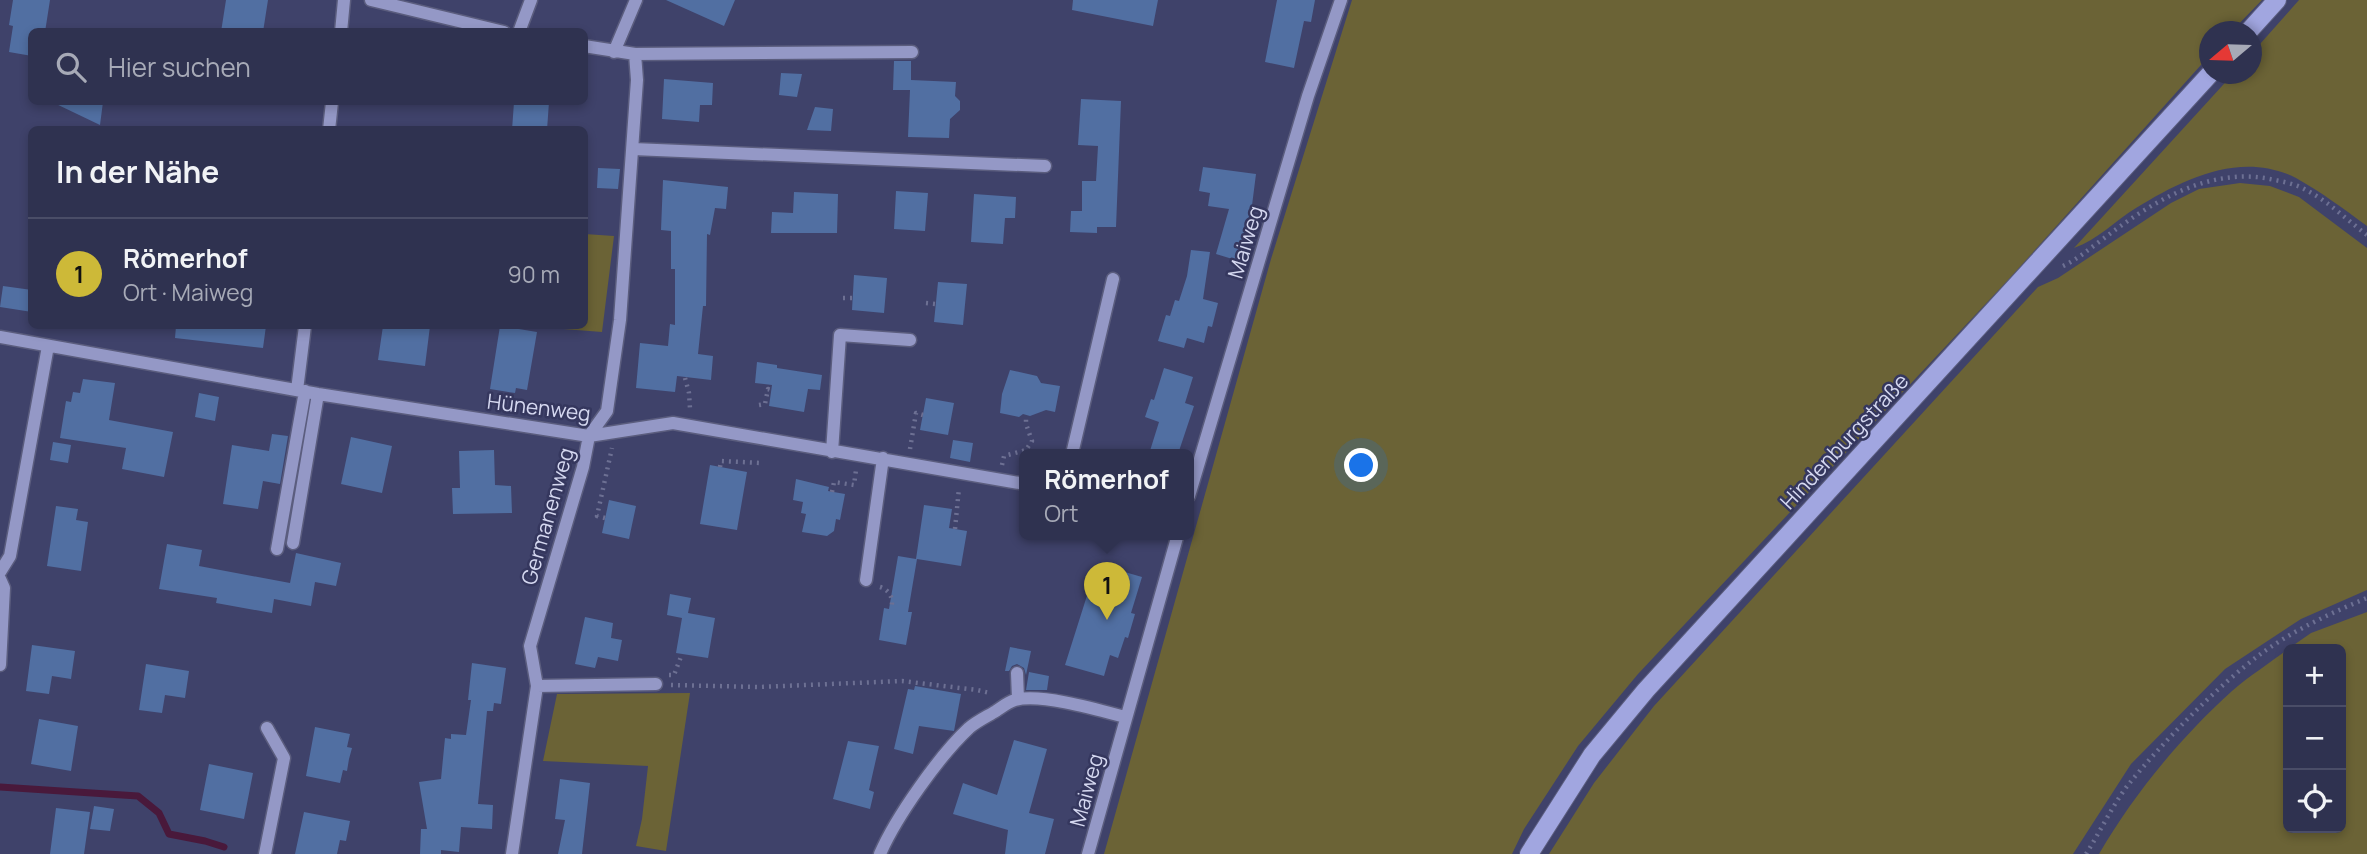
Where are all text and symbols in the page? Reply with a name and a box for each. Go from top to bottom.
north arrow [2199,21,2262,84]
search box [28,28,588,105]
icon: search [52,48,90,86]
text: Hier suchen [108,49,251,85]
text: In der Nähe [56,151,219,192]
street label: Maiweg [1221,202,1269,282]
text: Römerhof [123,240,248,276]
text: 1 [74,258,84,290]
text: 90 m [508,258,560,290]
text: Ort · Maiweg [123,276,253,308]
street label: Hindenburgstraße [1774,367,1914,515]
street label: Hünenweg [486,387,592,427]
street label: Germanenweg [514,444,580,588]
your location [1344,448,1378,482]
popup [1019,449,1194,540]
text: Römerhof [1044,461,1169,497]
text: Ort [1044,497,1078,529]
pin: 1 [1084,562,1130,620]
map controls [2283,644,2346,833]
button: + [2283,644,2346,707]
button: − [2283,707,2346,770]
street label: Maiweg [1063,750,1109,830]
button: locate [2283,770,2346,833]

